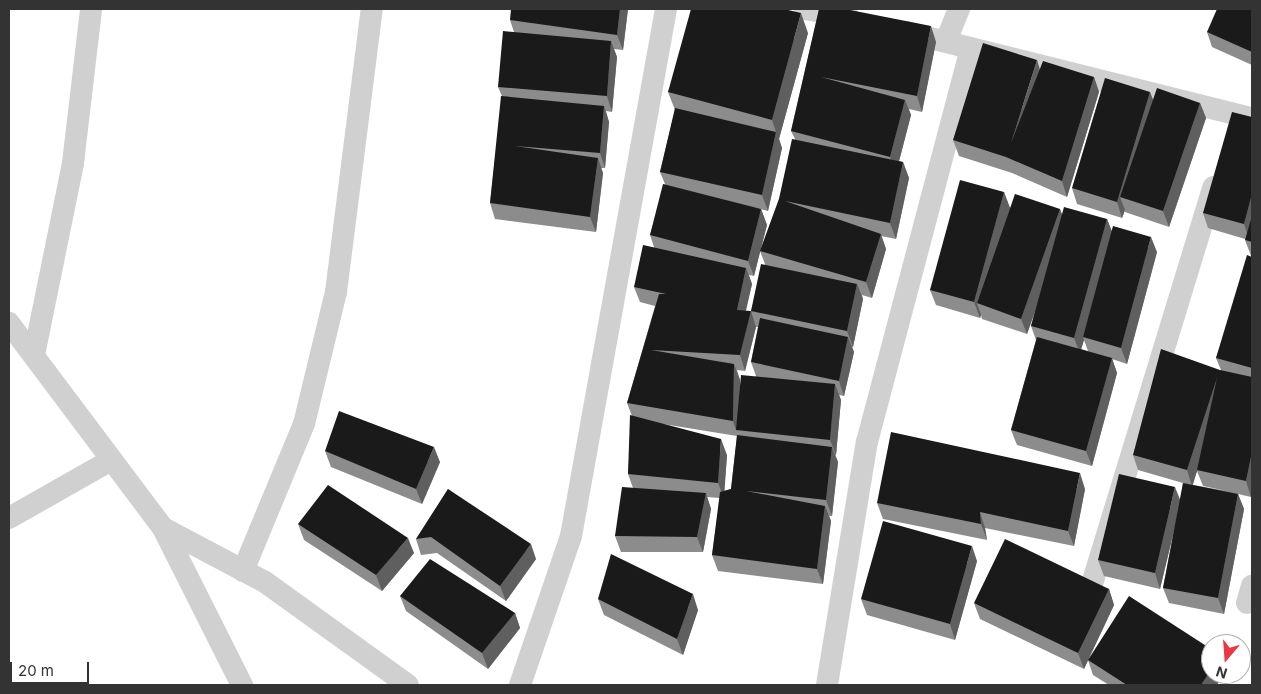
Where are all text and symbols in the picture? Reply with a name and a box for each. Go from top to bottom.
north arrow [1201,634,1251,684]
scale bar [12,652,91,684]
text: 20 m [18,661,54,680]
text: N [1214,663,1229,683]

